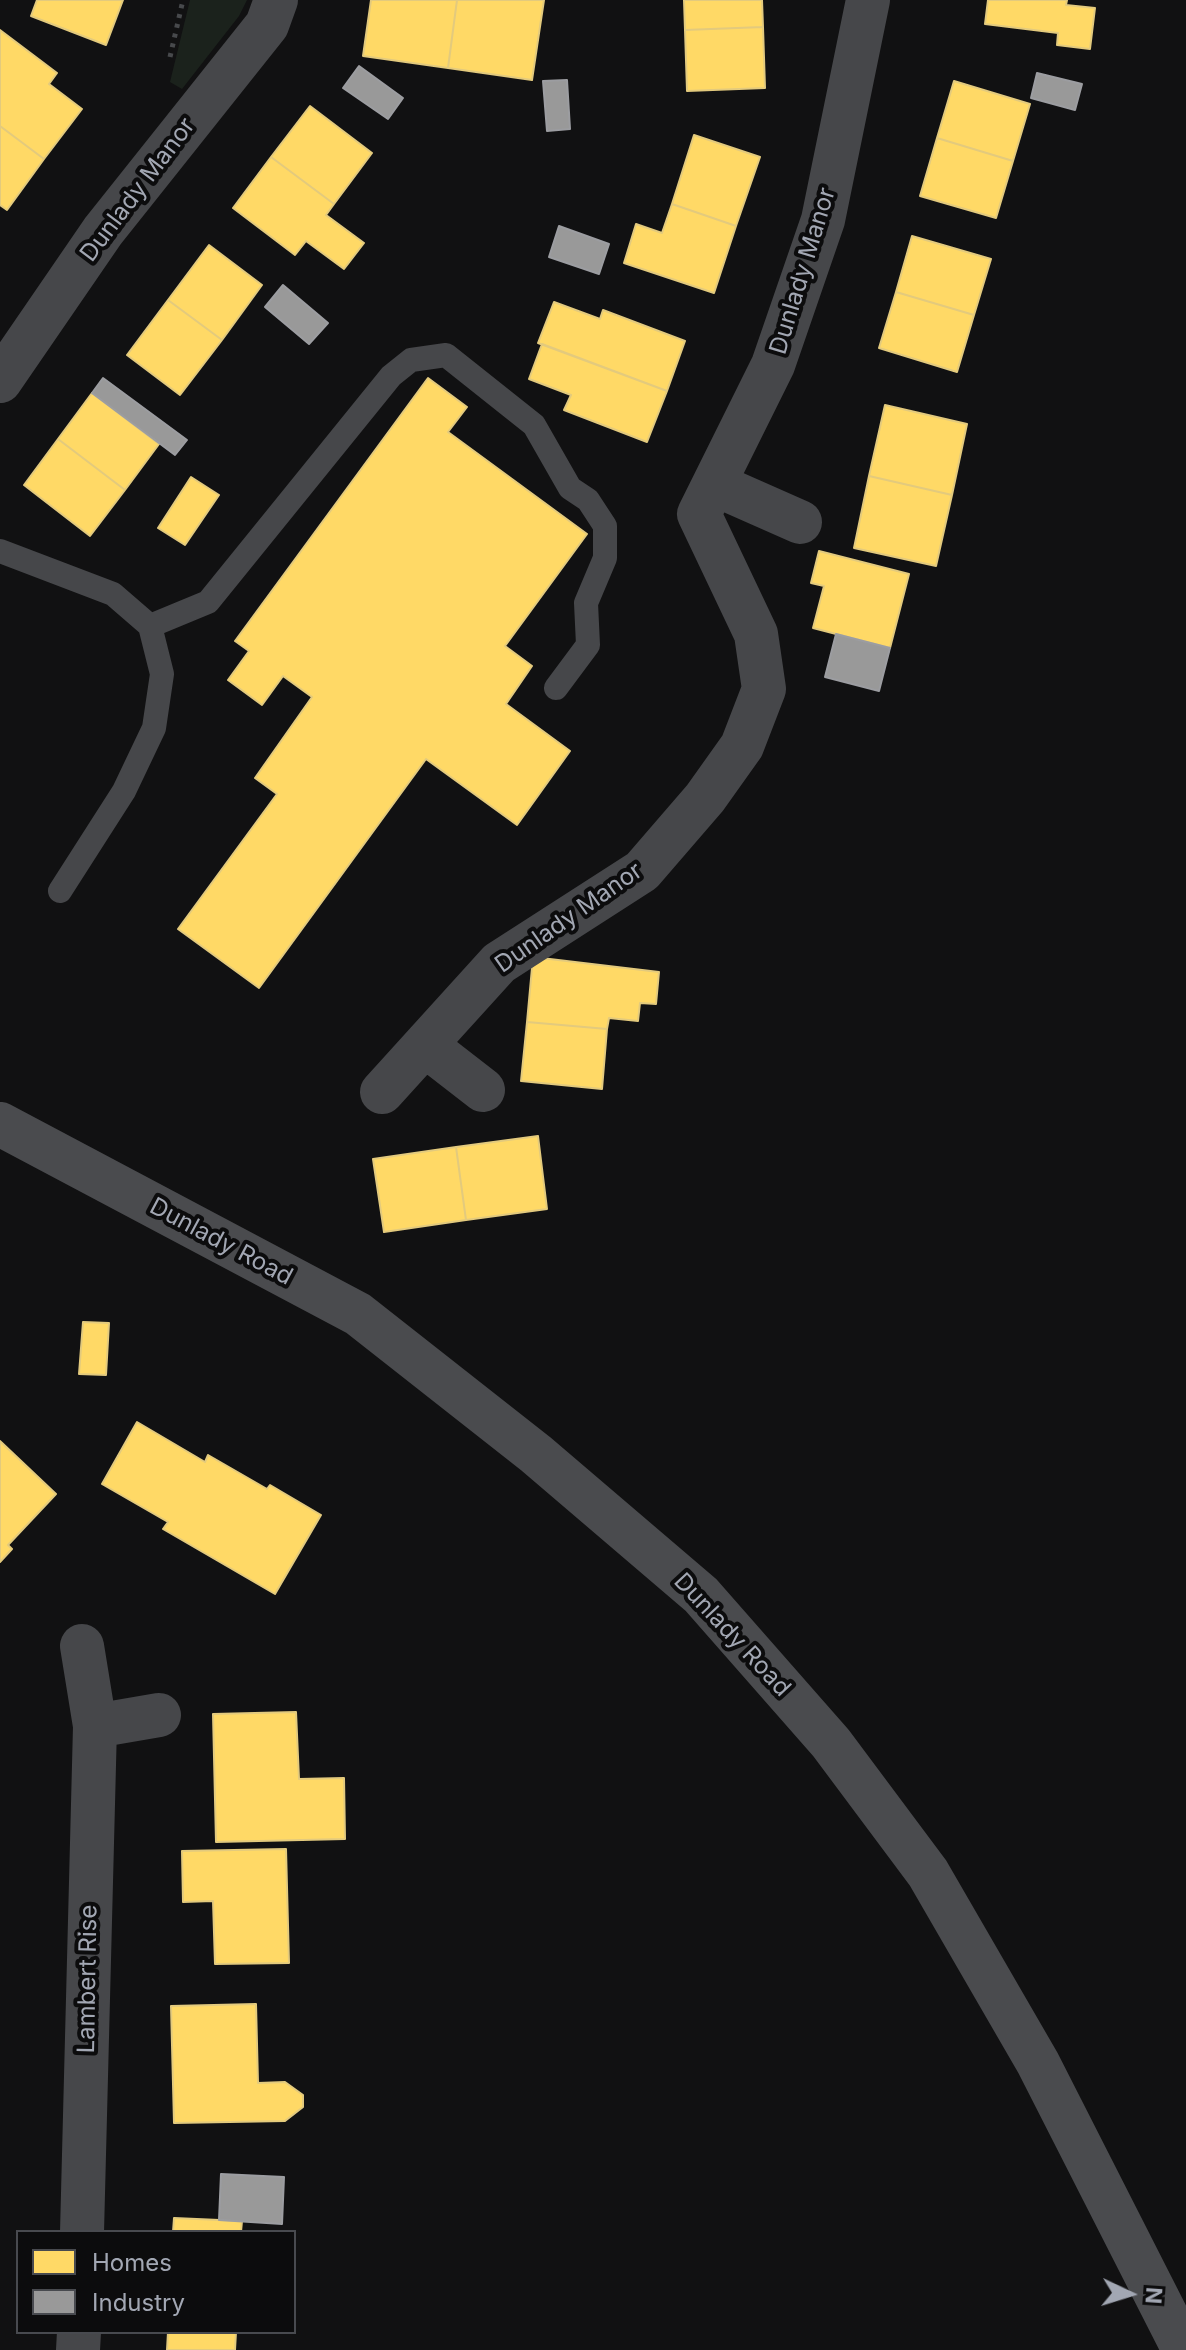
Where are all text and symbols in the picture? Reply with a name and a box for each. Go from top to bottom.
street label: Dunlady Manor [75,112,201,268]
street label: Dunlady Manor [764,184,842,358]
street label: Dunlady Manor [490,857,648,979]
street label: Dunlady Road [145,1192,297,1292]
street label: Dunlady Road [668,1567,796,1703]
street label: Lambert Rise [72,1904,104,2054]
legend [16,2230,296,2334]
text: Homes [92,2248,172,2277]
north arrow [1090,2254,1170,2334]
text: N [1140,2286,1167,2305]
text: Industry [92,2288,185,2317]

